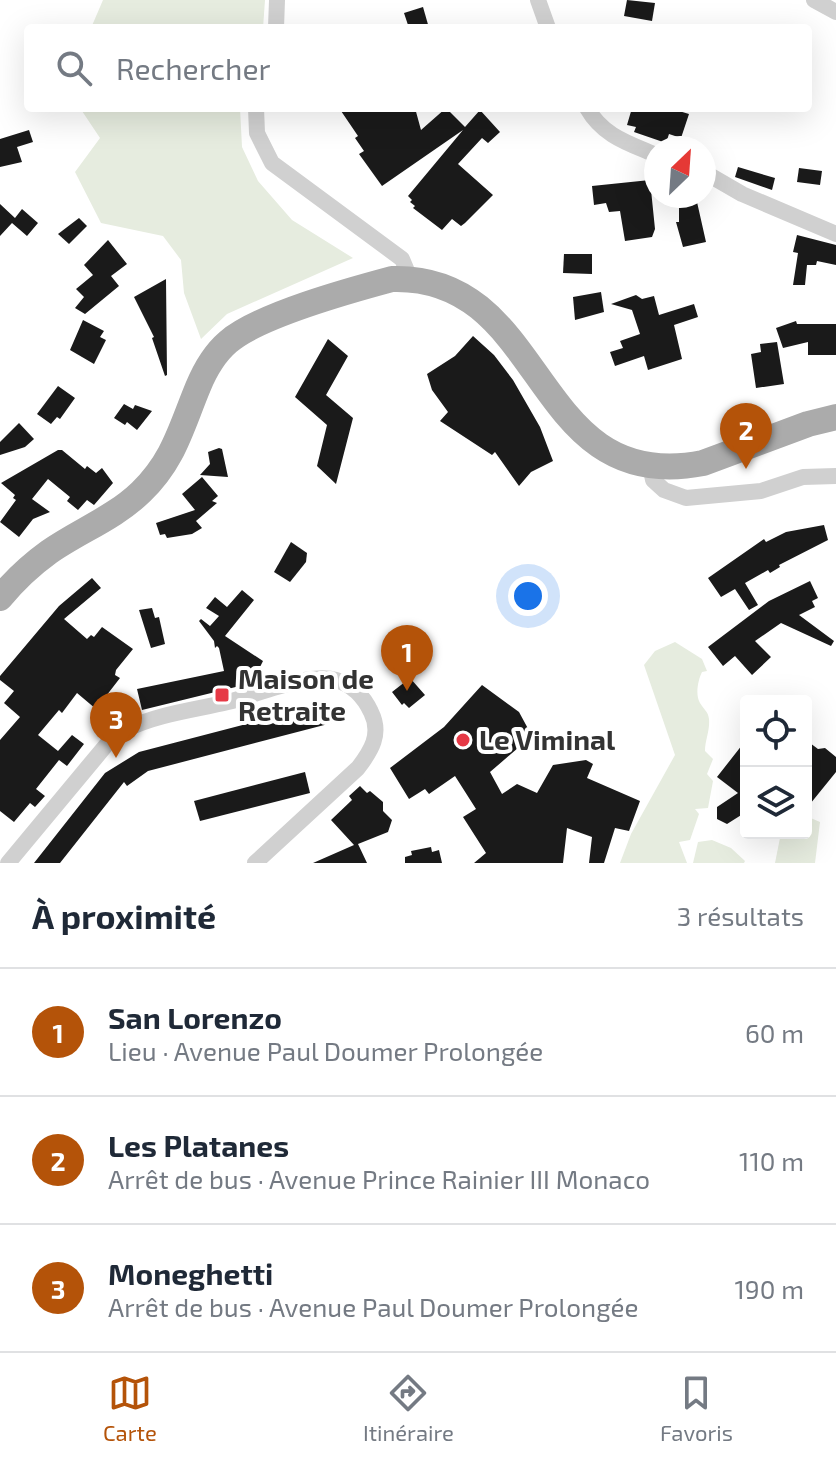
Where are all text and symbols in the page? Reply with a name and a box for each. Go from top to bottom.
search box [24,24,812,112]
icon: search [52,46,96,90]
text: Rechercher [116,50,271,86]
north arrow [644,136,716,208]
pin: 2 [720,403,772,469]
your location [508,576,548,616]
pin: 1 [381,625,433,691]
place label: Maison de Retraite [238,661,374,727]
marker: Maison de Retraite [213,686,231,704]
pin: 3 [90,692,142,758]
map controls [740,695,812,839]
button: locate [740,695,812,767]
place label: Le Viminal [479,722,616,756]
marker: Le Viminal [454,731,472,749]
button: layers [740,767,812,839]
text: À proximité [32,895,216,936]
text: 3 résultats [677,900,804,931]
text: San Lorenzo [108,999,282,1035]
text: 1 [52,1017,64,1048]
text: 60 m [745,1017,804,1048]
text: Lieu · Avenue Paul Doumer Prolongée [108,1035,543,1066]
text: Les Platanes [108,1127,289,1163]
text: 2 [50,1145,66,1176]
text: 110 m [739,1145,804,1176]
text: Arrêt de bus · Avenue Prince Rainier III Monaco [108,1163,650,1194]
text: Moneghetti [108,1255,273,1291]
text: 3 [51,1273,65,1304]
text: 190 m [735,1273,804,1304]
text: Arrêt de bus · Avenue Paul Doumer Prolongée [108,1291,638,1322]
tab: Carte [103,1371,157,1445]
tab: Itinéraire [363,1371,454,1445]
tab: Favoris [660,1371,733,1445]

